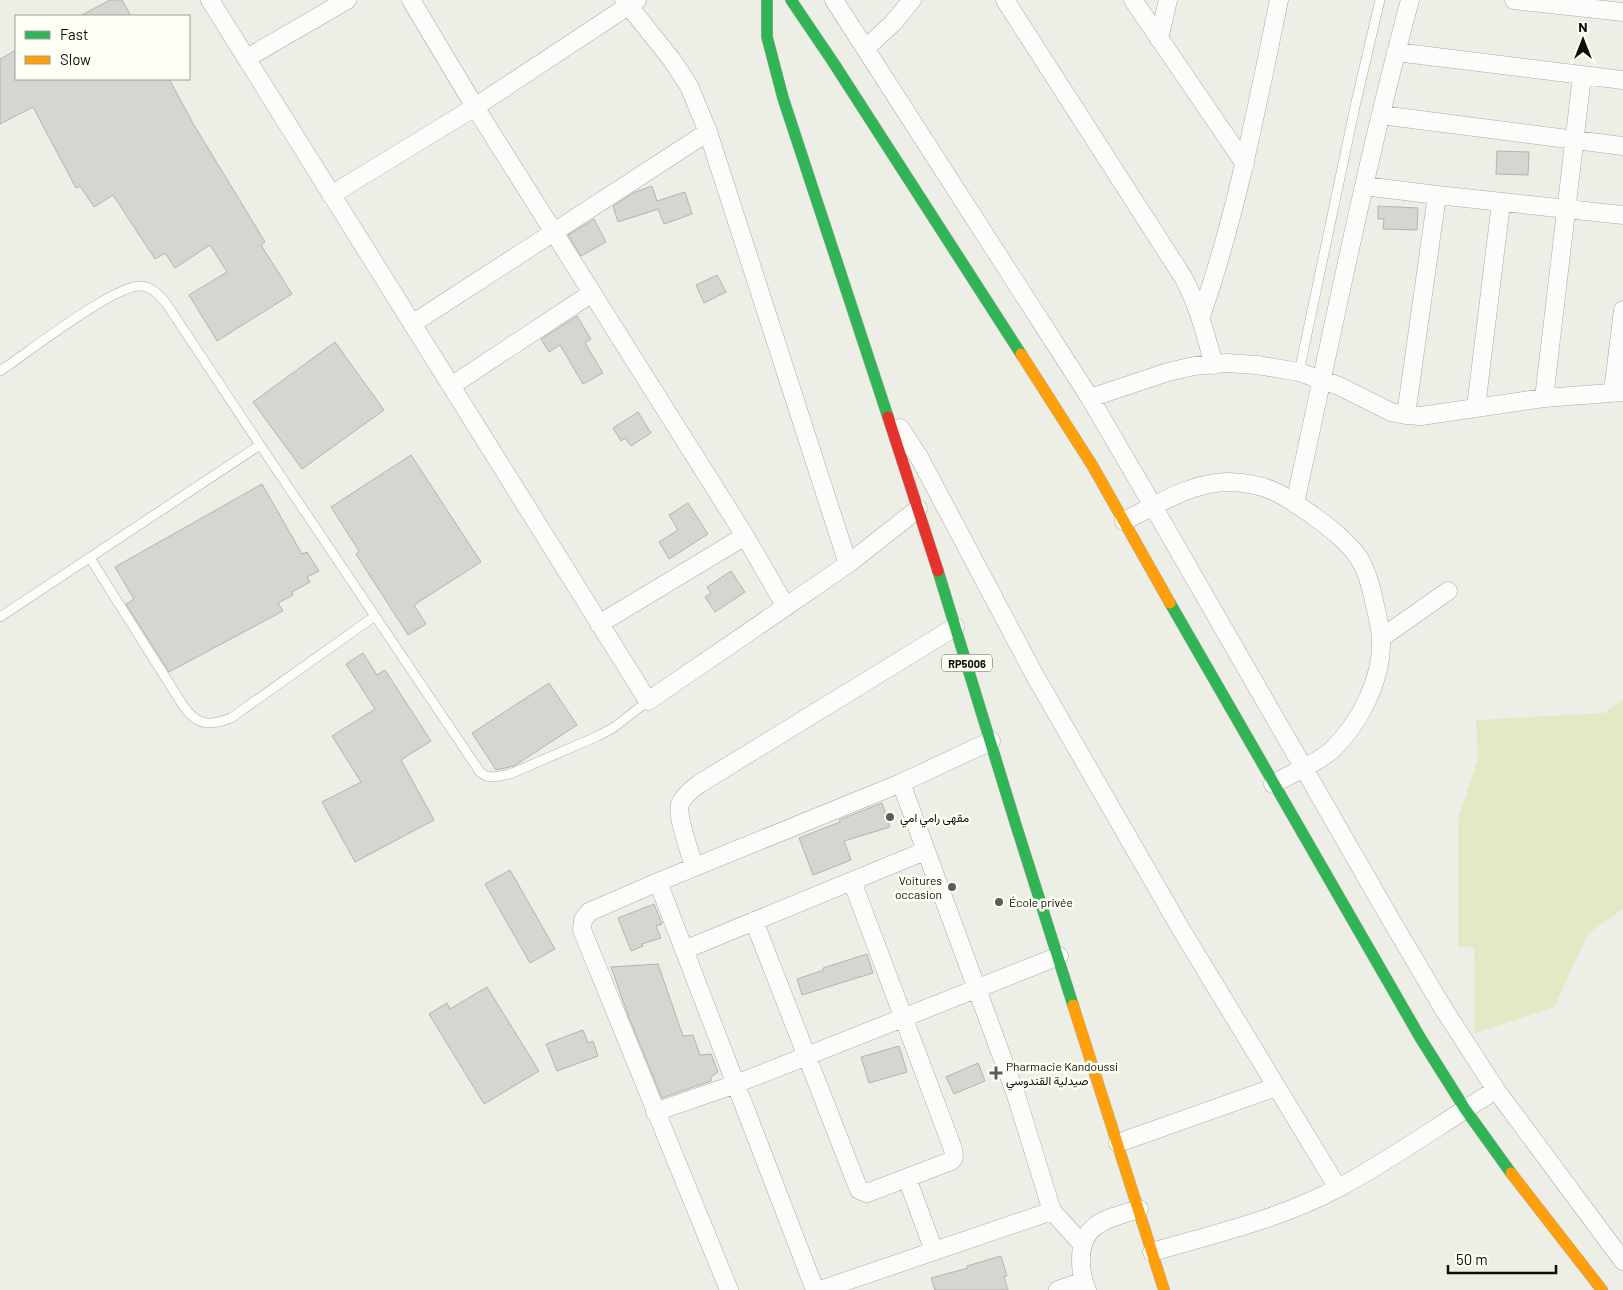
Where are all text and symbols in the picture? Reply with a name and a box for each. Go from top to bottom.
legend [15,15,190,80]
north arrow [1558,15,1608,65]
text: N [1578,18,1588,35]
text: Fast [60,25,88,43]
text: Slow [60,50,91,68]
road number: RP5006 [942,654,992,671]
place label: مقهى رامي امي [900,810,969,828]
marker: مقهى رامي امي [884,811,896,823]
place label: Voitures occasion [895,873,942,901]
marker: Voitures occasion [946,881,958,893]
place label: École privée [1009,895,1073,909]
marker: École privée [993,896,1005,908]
place label: Pharmacie Kandoussi صيدلية القندوسي [1006,1059,1118,1091]
marker: Pharmacie Kandoussi صيدلية القندوسي [990,1067,1002,1079]
scale bar [1448,1242,1556,1274]
text: 50 m [1456,1250,1488,1268]

